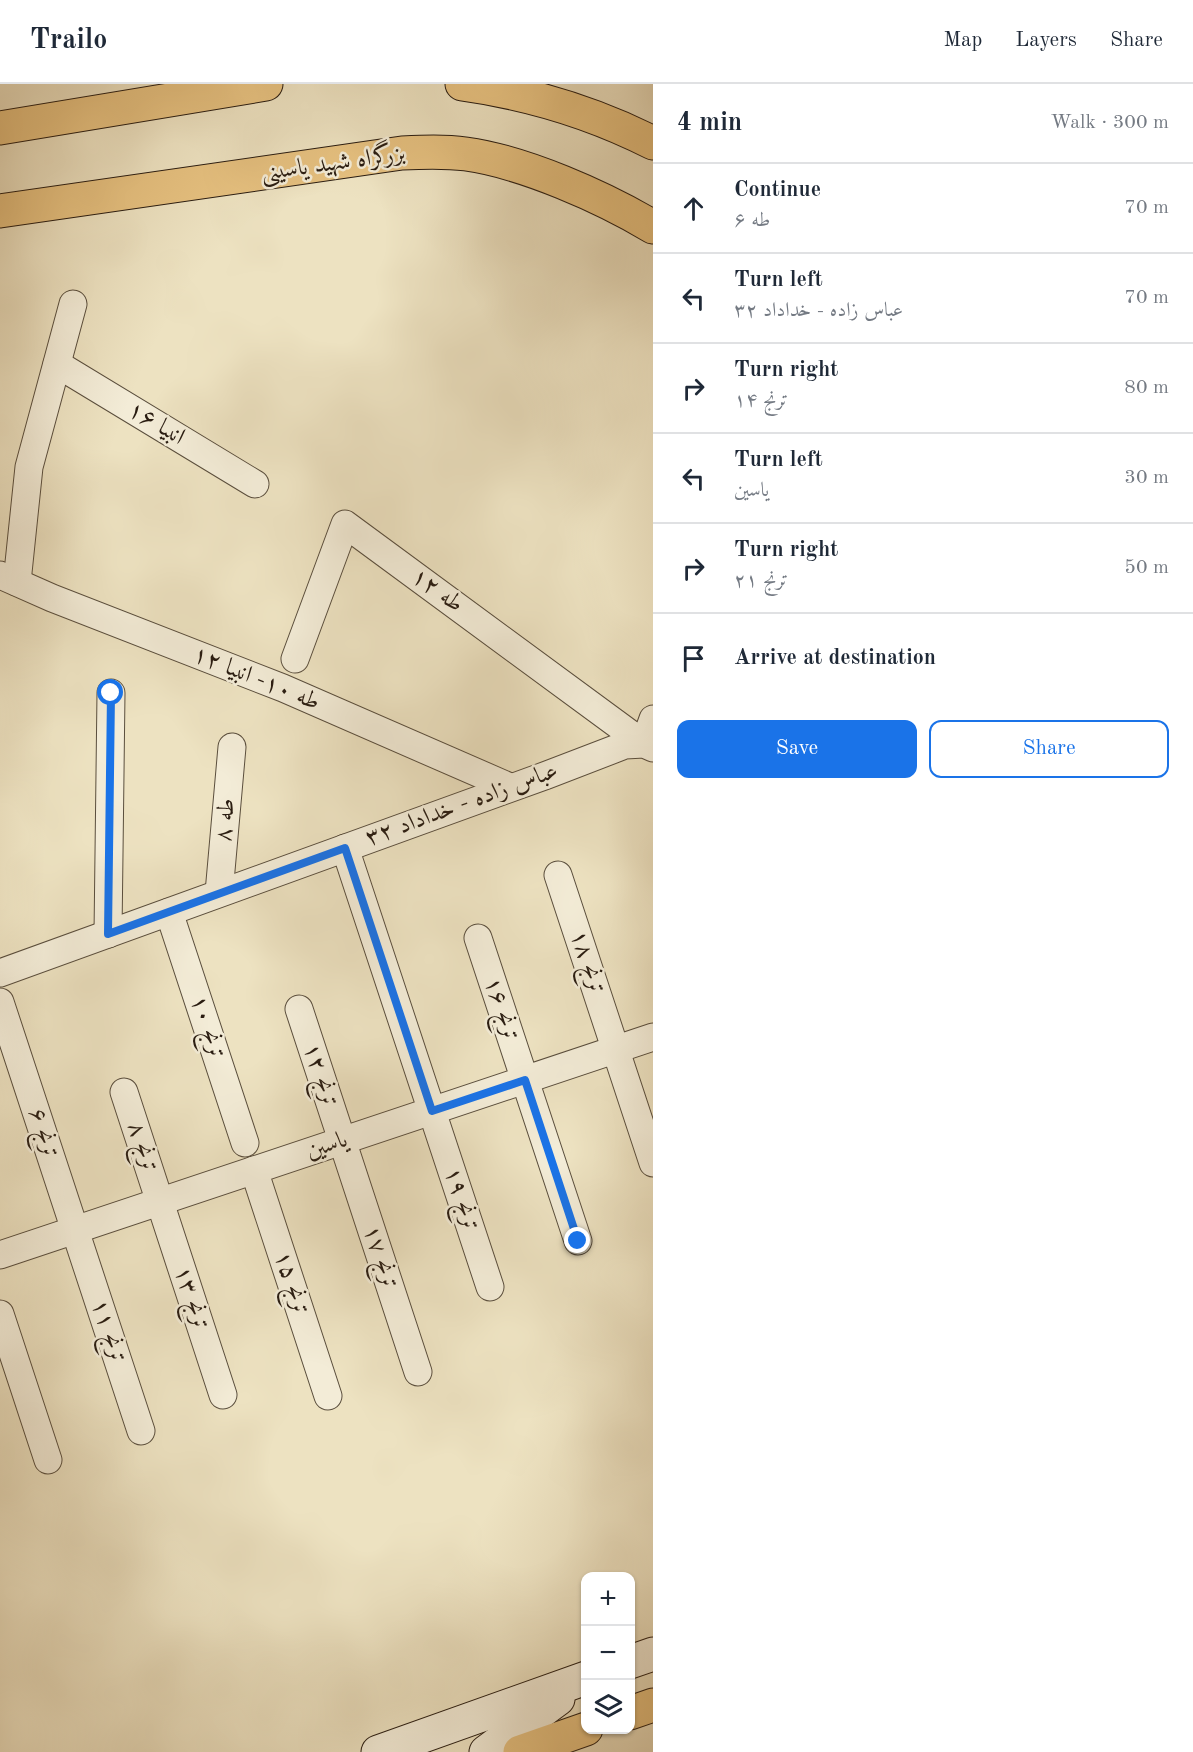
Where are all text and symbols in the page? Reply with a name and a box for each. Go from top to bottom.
text: Trailo [30,27,107,55]
text: Map [943,30,982,51]
text: Layers [1015,30,1077,51]
text: Share [1110,30,1163,51]
text: 4 min [677,110,742,136]
text: Walk · 300 m [1050,113,1169,133]
street label: بزرگراه شهید یاسینی [259,136,407,189]
text: Continue [734,179,821,201]
icon: ahead [677,192,710,225]
text: 70 m [1124,198,1169,218]
text: طه ۶ [734,211,770,231]
text: Turn left [734,269,823,291]
icon: left [677,282,710,315]
text: 70 m [1124,288,1169,308]
text: عباس زاده - خداداد ۳۲ [734,301,903,321]
text: Turn right [734,359,838,381]
icon: right [677,372,710,405]
text: 80 m [1124,378,1169,398]
text: ترنج ۱۴ [734,391,788,411]
street label: انبیا ۱۶ [124,398,188,450]
text: Turn left [734,449,823,471]
icon: left [677,462,710,495]
text: 30 m [1124,468,1169,488]
text: یاسین [734,481,769,501]
text: Turn right [734,539,838,561]
icon: right [677,552,710,585]
text: 50 m [1124,558,1169,578]
street label: طه ۱۲ [407,564,467,618]
text: ترنج ۲۱ [734,571,788,591]
icon: arrive [677,642,710,675]
street label: طه ۱۰- انبیا ۱۲ [189,643,323,715]
text: Arrive at destination [734,647,936,669]
route start [97,679,123,705]
button: Save [677,720,917,778]
button: Share [929,720,1169,778]
street label: عباس زاده - خداداد ۳۲ [363,759,561,851]
street label: طه ۸ [212,797,240,843]
street label: ترنج ۱۸ [560,927,608,998]
street label: ترنج ۱۶ [474,974,522,1045]
street label: ترنج ۱۰ [180,992,228,1063]
street label: ترنج ۱۲ [293,1040,341,1111]
street label: ترنج ۶ [18,1105,62,1163]
street label: ترنج ۸ [117,1119,161,1177]
street label: یاسین [303,1128,352,1165]
street label: ترنج ۱۹ [434,1164,482,1235]
street label: ترنج ۱۷ [353,1222,401,1293]
route end [564,1227,590,1253]
street label: ترنج ۱۵ [264,1248,312,1319]
street label: ترنج ۱۳ [164,1263,212,1334]
street label: ترنج ۱۱ [81,1296,129,1367]
map controls [581,1572,635,1734]
button: + [581,1572,635,1626]
button: − [581,1626,635,1680]
button: layers [581,1680,635,1734]

